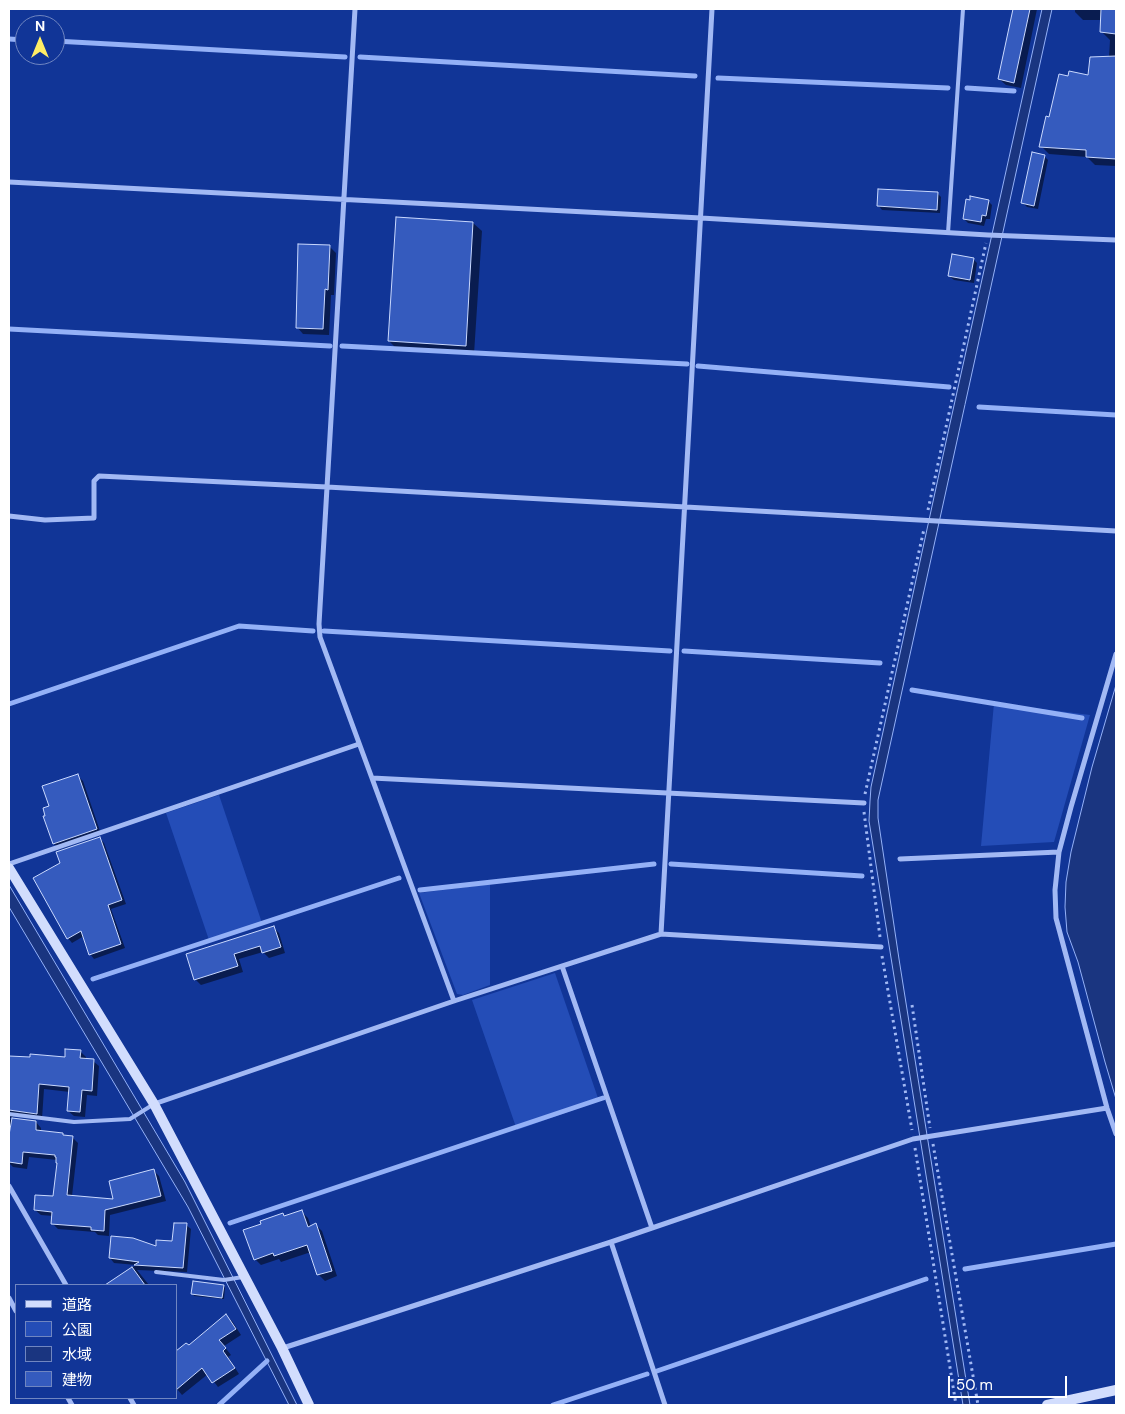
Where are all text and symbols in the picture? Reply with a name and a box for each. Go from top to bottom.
north arrow [15,15,65,65]
text: N [35,17,45,35]
legend [15,1284,178,1399]
text: 道路 [62,1295,92,1315]
text: 公園 [62,1320,92,1340]
text: 水域 [62,1345,92,1365]
scale bar [950,1366,1069,1398]
text: 建物 [62,1370,92,1390]
text: 50 m [956,1375,993,1395]

